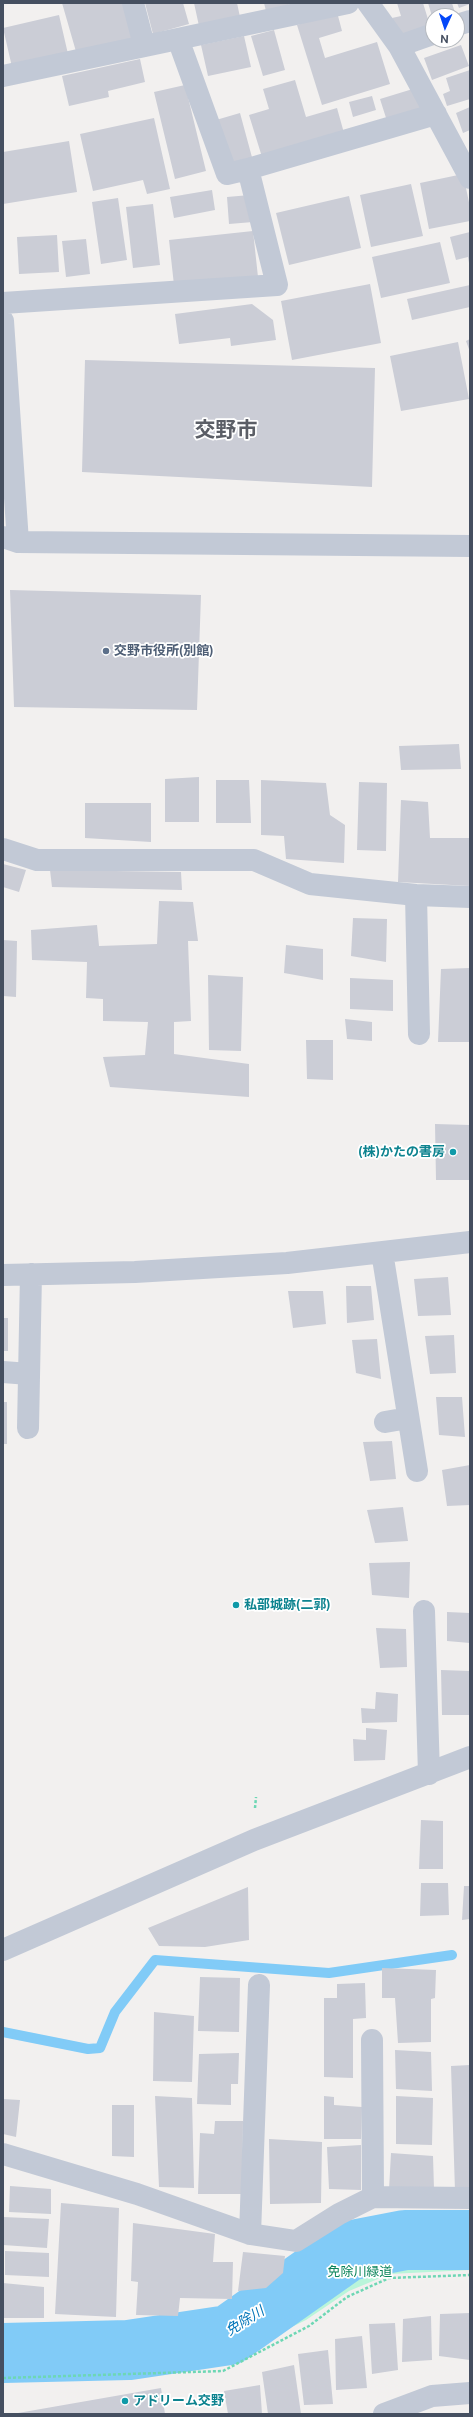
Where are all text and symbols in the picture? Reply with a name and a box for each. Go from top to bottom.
north arrow [425,8,465,48]
text: N [440,33,449,45]
district label: 交野市 [195,418,257,444]
place label: 交野市役所(別館) [114,643,214,659]
marker: 交野市役所(別館) [101,646,111,656]
place label: (株)かたの書房 [358,1144,445,1160]
marker: (株)かたの書房 [448,1147,458,1157]
place label: 私部城跡(二郭) [244,1597,331,1613]
marker: 私部城跡(二郭) [231,1600,241,1610]
park label: 免除川緑道 [328,2264,392,2280]
water label: 免除川 [223,2303,267,2339]
place label: アドリーム交野 [133,2393,224,2409]
marker: アドリーム交野 [120,2396,130,2406]

